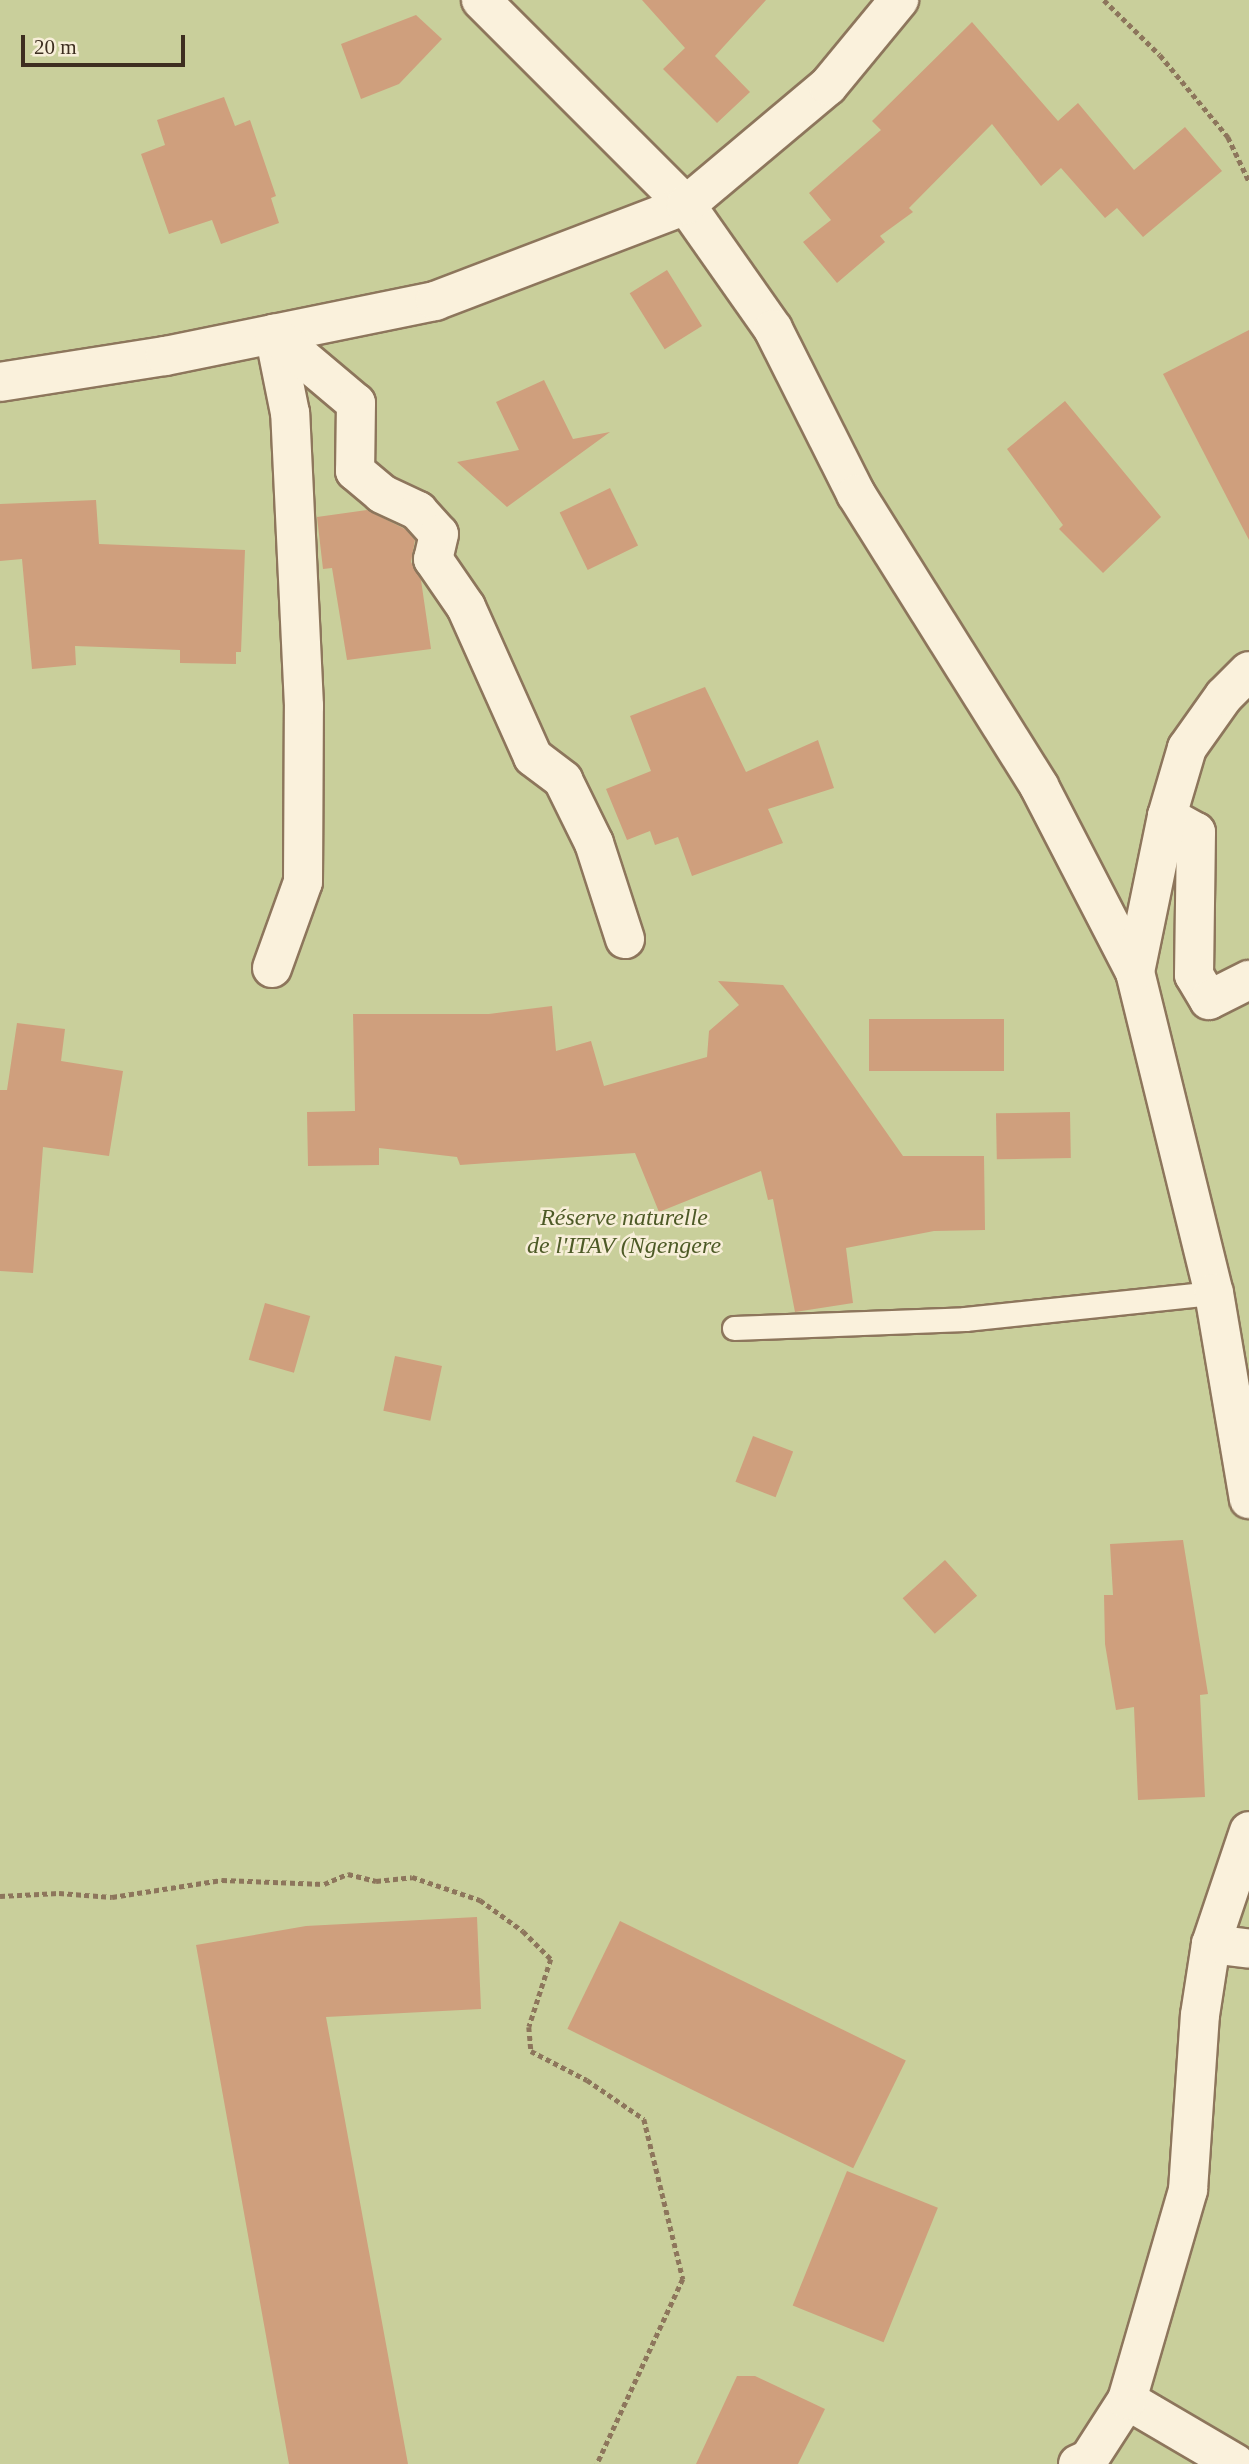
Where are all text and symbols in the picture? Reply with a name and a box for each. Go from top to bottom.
scale bar [24,21,189,65]
text: 20 m [34,35,77,59]
park label: Réserve naturelle de l'ITAV (Ngengere [527,1204,721,1260]

